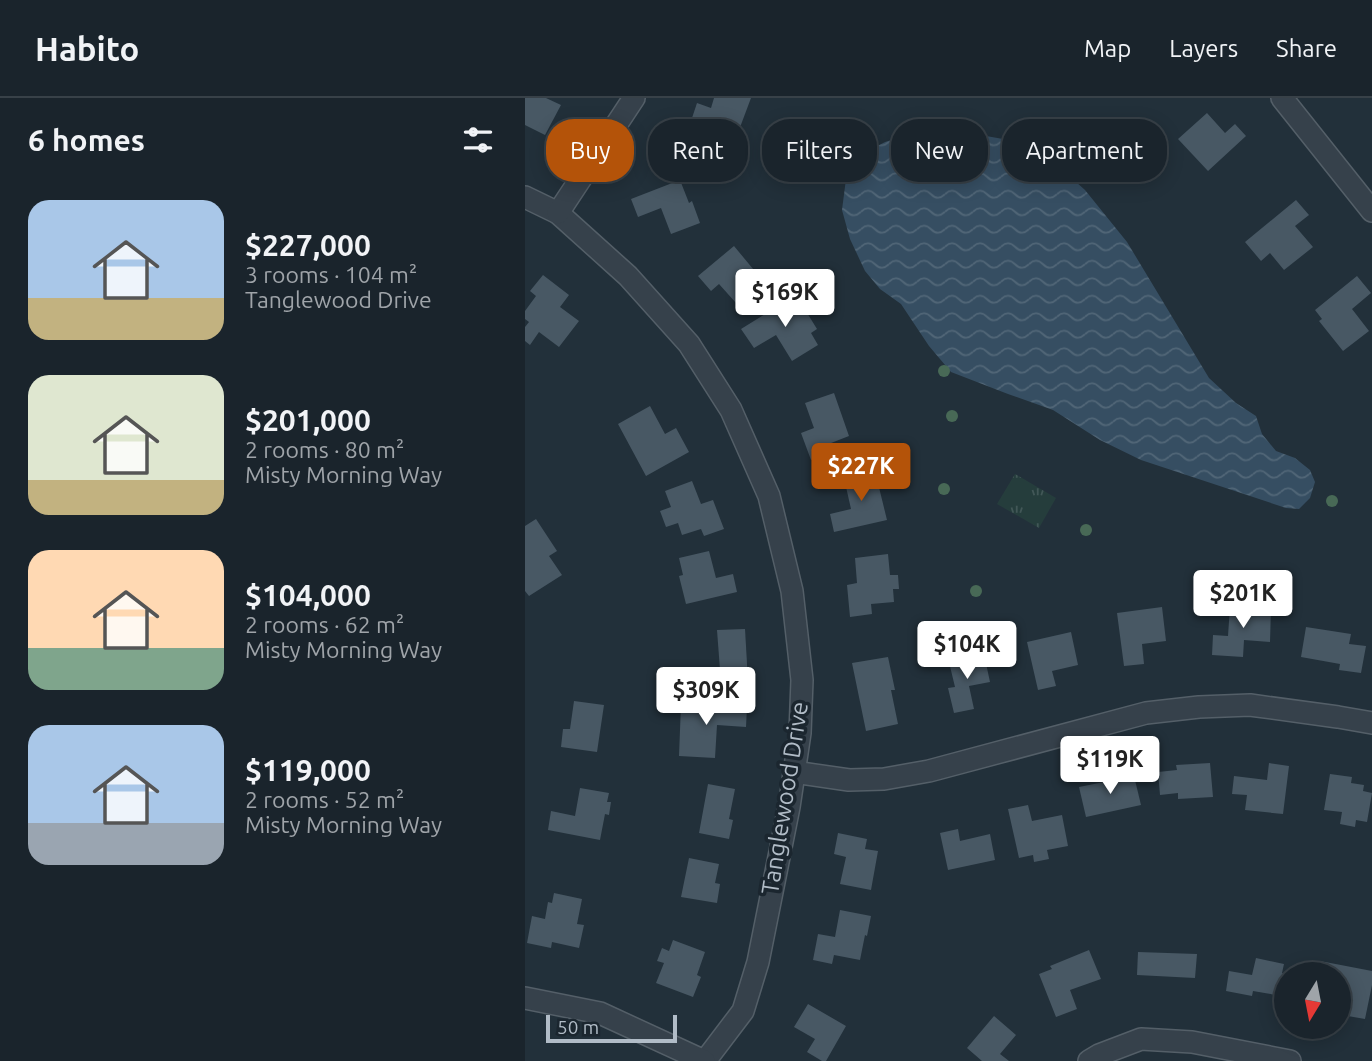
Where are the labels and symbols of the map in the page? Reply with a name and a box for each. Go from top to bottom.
pin: $169K [736,270,834,329]
pin: $227K [812,444,910,503]
pin: $201K [1194,570,1292,630]
pin: $104K [918,622,1016,681]
pin: $309K [657,668,755,727]
street label: Tanglewood Drive [756,700,813,896]
pin: $119K [1061,736,1159,796]
north arrow [1274,962,1351,1040]
scale bar [546,1012,677,1044]

